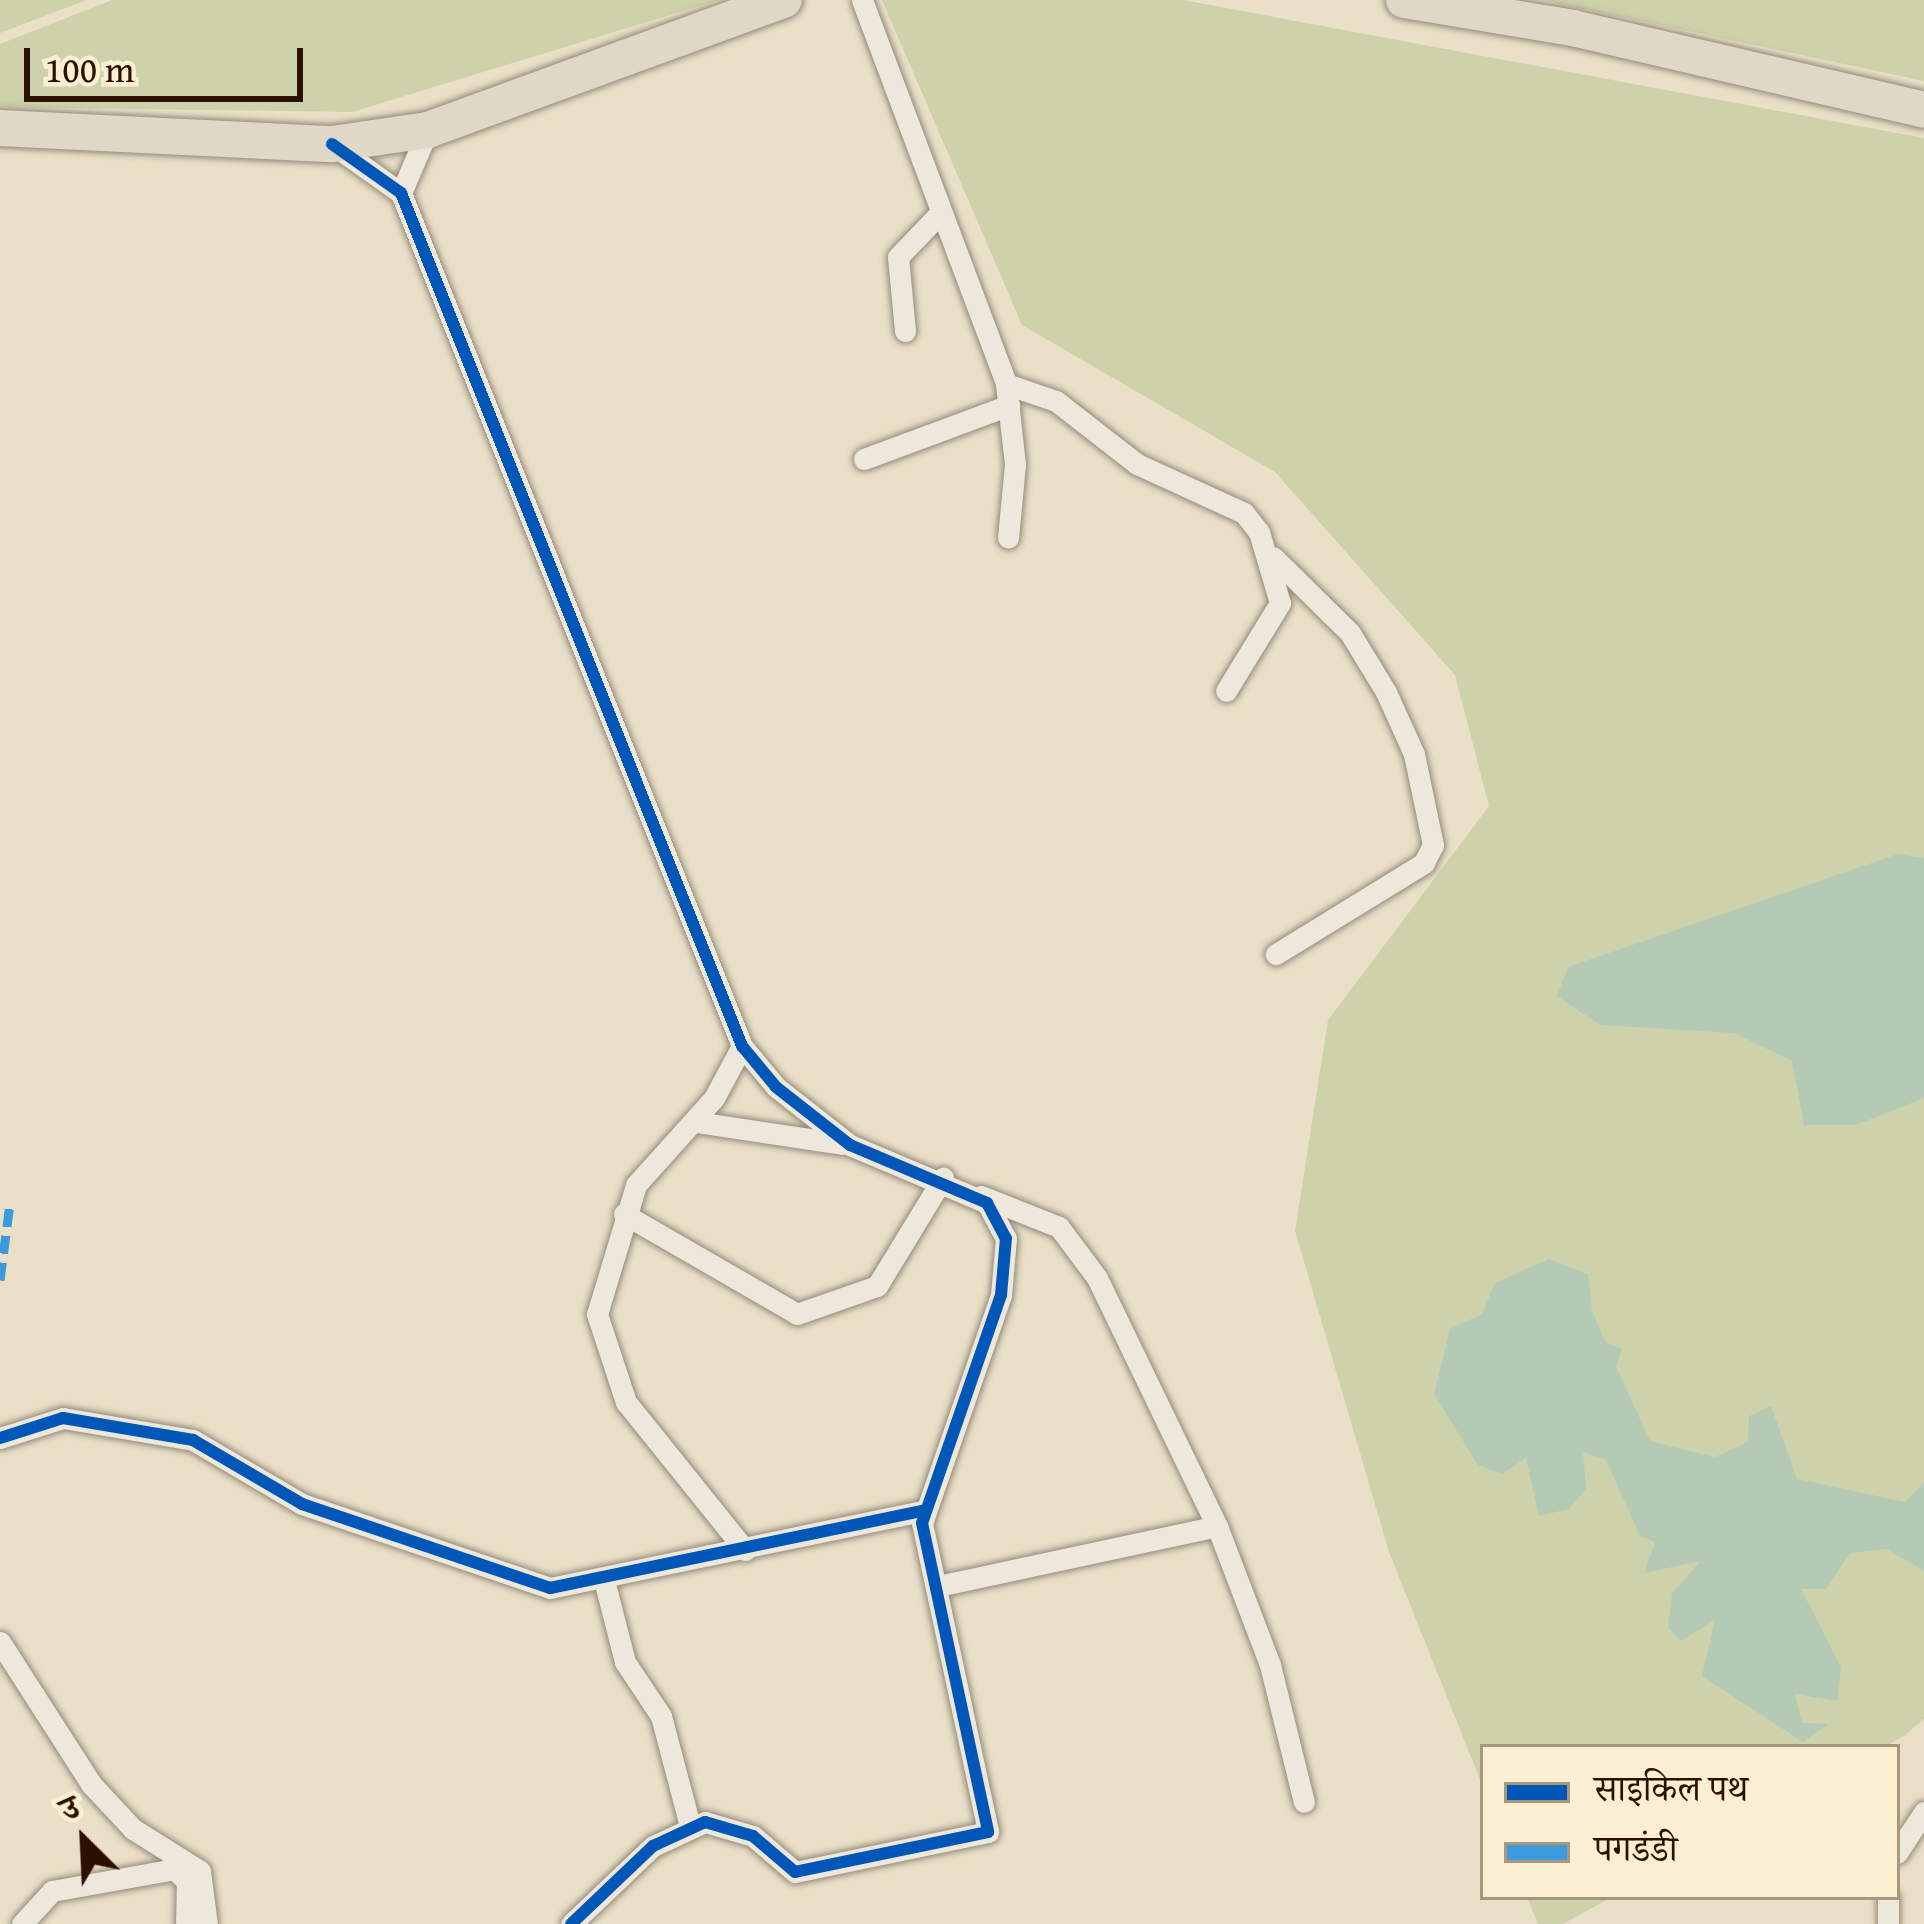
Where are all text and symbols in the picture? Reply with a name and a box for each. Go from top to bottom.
scale bar [30,24,309,98]
text: 100 m [45,42,134,95]
legend [1480,1744,1900,1900]
text: साइकिल पथ [1594,1761,1748,1814]
north arrow [24,1780,144,1900]
text: उ [52,1782,87,1832]
text: पगडंडी [1594,1821,1678,1874]

